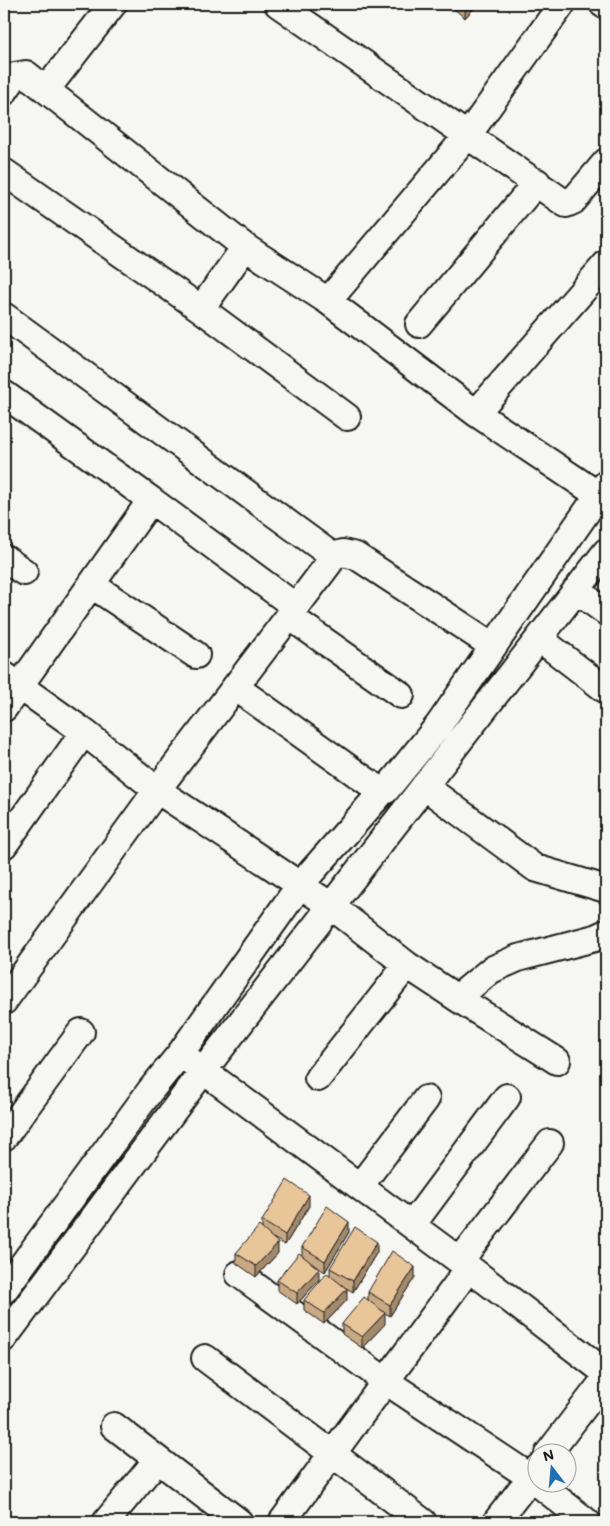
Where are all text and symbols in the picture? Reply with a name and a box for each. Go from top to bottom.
north arrow [528,1444,578,1494]
text: N [541,1444,556,1466]

